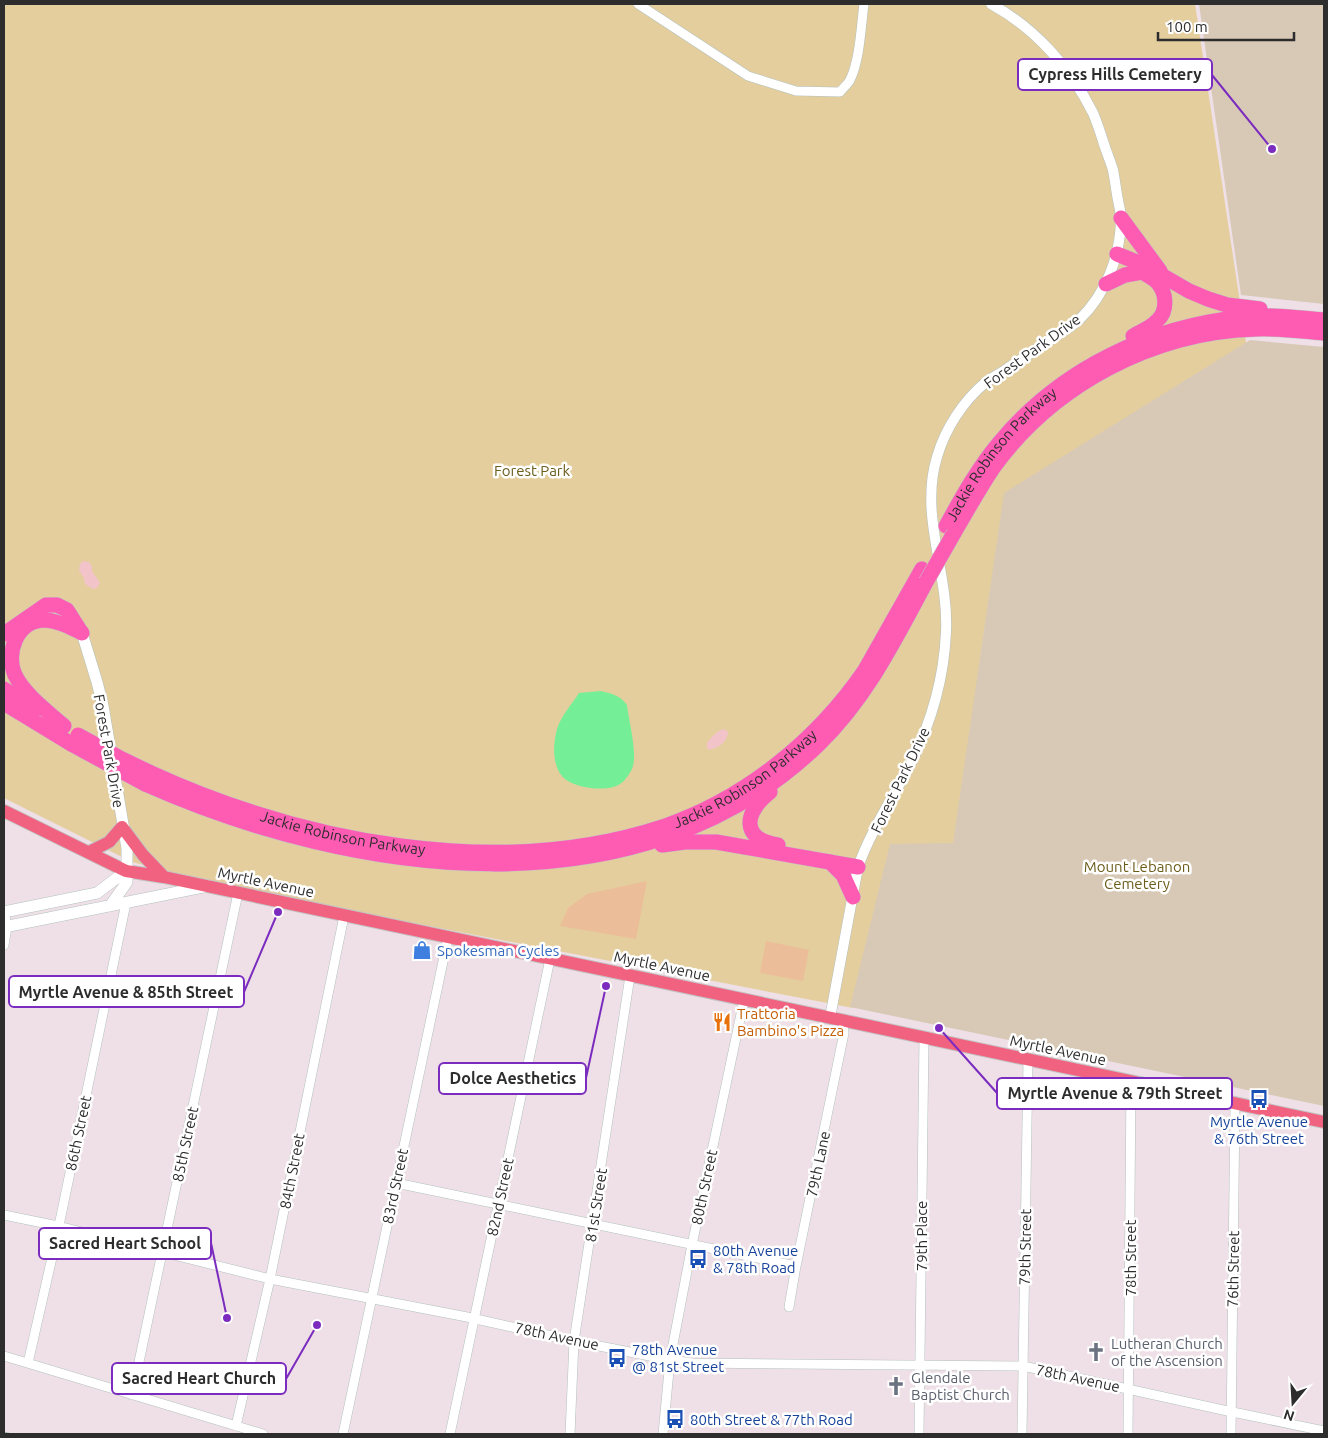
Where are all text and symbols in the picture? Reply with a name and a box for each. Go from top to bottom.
scale bar [1158,10,1294,42]
text: 100 m [1166,18,1208,35]
callout: Cypress Hills Cemetery [1018,59,1212,90]
text: Cypress Hills Cemetery [1028,65,1202,83]
street label: Forest Park Drive [980,310,1084,392]
street label: Jackie Robinson Parkway [942,383,1059,524]
park label: Forest Park [494,462,571,479]
street label: Forest Park Drive [91,693,127,809]
street label: Forest Park Drive [867,725,933,835]
street label: Jackie Robinson Parkway [671,726,820,831]
street label: Jackie Robinson Parkway [259,807,426,857]
park label: Mount Lebanon Cemetery [1084,858,1190,892]
street label: Myrtle Avenue [216,863,316,901]
shop icon: Spokesman Cycles [411,939,433,961]
place label: Spokesman Cycles [437,942,559,959]
street label: Myrtle Avenue [612,947,712,985]
callout: Myrtle Avenue & 85th Street [9,976,244,1007]
text: Myrtle Avenue & 85th Street [19,983,234,1001]
place label: Trattoria Bambino's Pizza [737,1005,844,1039]
restaurant icon: Trattoria Bambino's Pizza [711,1011,733,1033]
street label: Myrtle Avenue [1008,1031,1108,1069]
callout: Dolce Aesthetics [439,1063,586,1094]
text: Dolce Aesthetics [450,1069,576,1087]
callout: Myrtle Avenue & 79th Street [997,1078,1232,1109]
text: Myrtle Avenue & 79th Street [1008,1084,1223,1102]
bus stop icon: Myrtle Avenue & 76th Street [1248,1088,1270,1110]
street label: 86th Street [62,1094,94,1172]
street label: 85th Street [169,1105,201,1183]
place label: Myrtle Avenue & 76th Street [1210,1113,1308,1147]
street label: 79th Lane [803,1129,833,1199]
street label: 84th Street [276,1132,308,1210]
street label: 83rd Street [379,1147,411,1225]
street label: 80th Street [688,1148,720,1226]
street label: 82nd Street [483,1156,517,1238]
street label: 81st Street [582,1167,610,1243]
street label: 79th Place [913,1201,930,1271]
street label: 79th Street [1016,1208,1034,1285]
street label: 78th Street [1122,1220,1139,1296]
callout: Sacred Heart School [39,1228,211,1259]
street label: 76th Street [1224,1230,1242,1307]
text: Sacred Heart School [49,1234,201,1252]
place label: 80th Avenue & 78th Road [713,1242,798,1276]
bus stop icon: 80th Avenue & 78th Road [687,1248,709,1270]
street label: 78th Avenue [513,1319,601,1353]
place label: Lutheran Church of the Ascension [1111,1335,1223,1369]
place label: 78th Avenue @ 81st Street [632,1341,724,1375]
church icon: Lutheran Church of the Ascension [1085,1341,1107,1363]
bus stop icon: 78th Avenue @ 81st Street [606,1347,628,1369]
street label: 78th Avenue [1034,1361,1122,1395]
callout: Sacred Heart Church [112,1363,286,1394]
text: Sacred Heart Church [122,1369,276,1387]
place label: Glendale Baptist Church [911,1369,1010,1403]
church icon: Glendale Baptist Church [885,1375,907,1397]
north arrow [1268,1378,1318,1428]
text: N [1282,1406,1296,1425]
bus stop icon: 80th Street & 77th Road [664,1408,686,1430]
place label: 80th Street & 77th Road [690,1411,853,1428]

